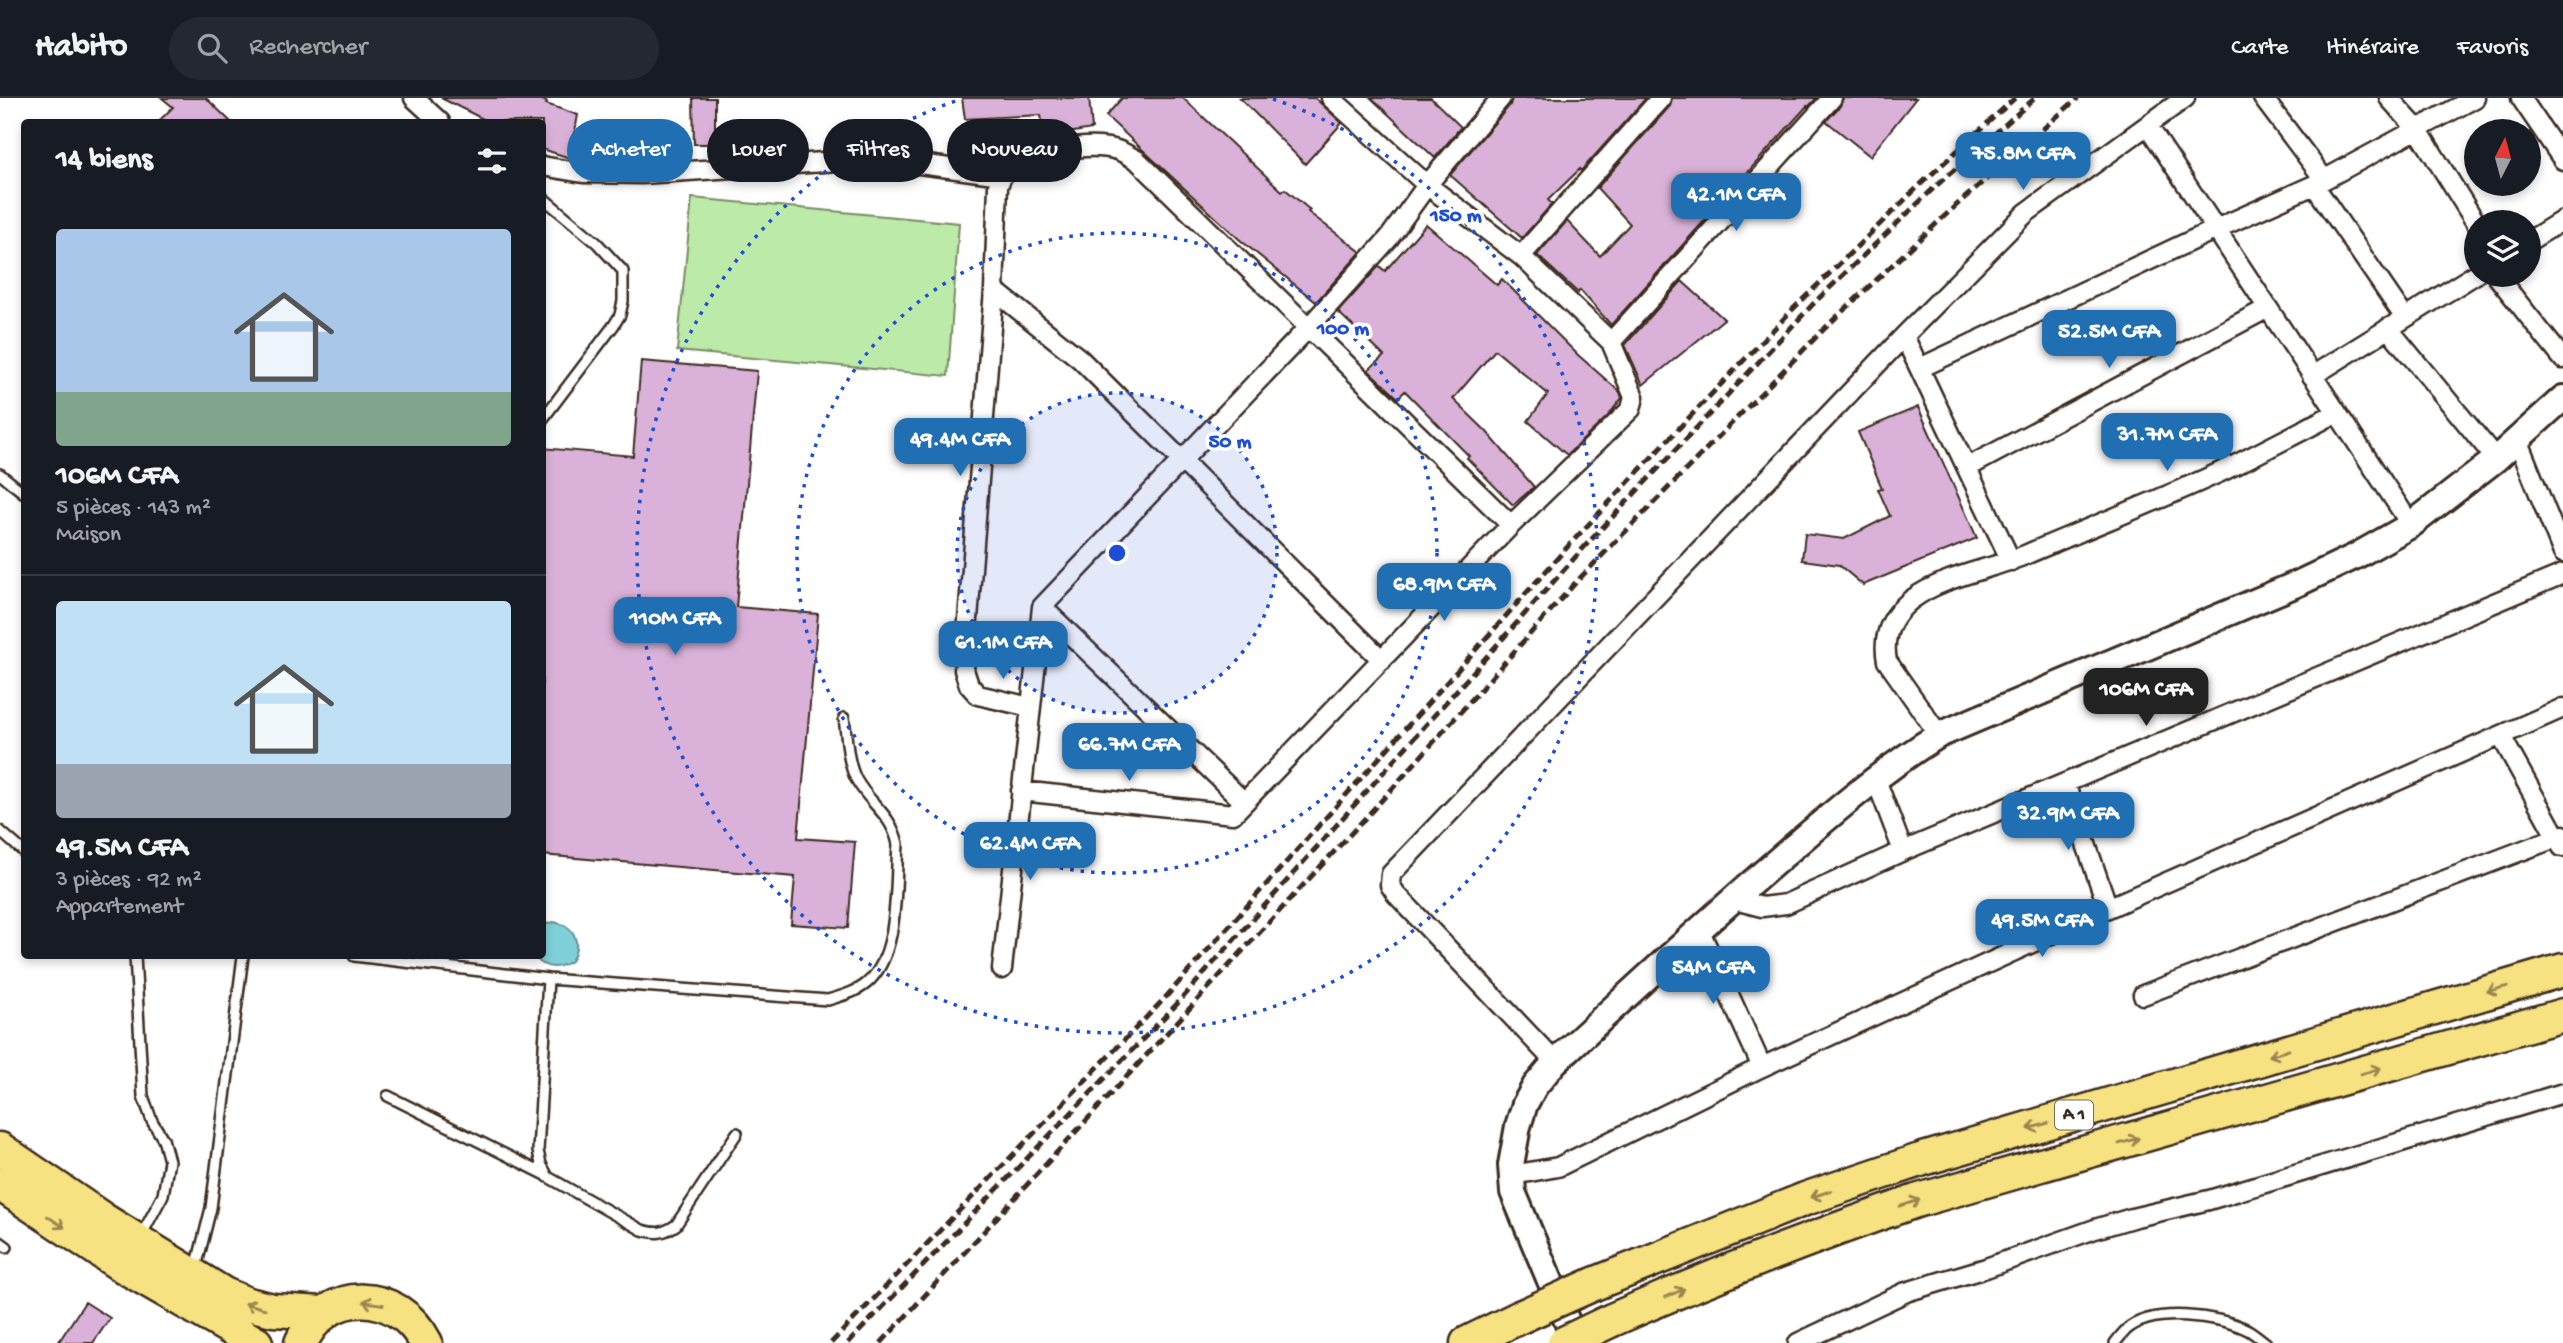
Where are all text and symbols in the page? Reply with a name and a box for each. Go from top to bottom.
search box [169,17,659,80]
text: Habito [35,29,127,67]
icon: search [193,29,231,67]
text: Rechercher [249,33,367,64]
text: Carte [2231,34,2288,63]
text: Itinéraire [2326,34,2419,63]
text: Favoris [2457,34,2528,63]
chip: Acheter [567,119,693,182]
chip: Louer [707,119,809,182]
chip: Filtres [823,119,933,182]
chip: Nouveau [947,119,1082,182]
north arrow [2464,119,2541,196]
map controls [2464,119,2541,287]
pin: 75.8M CFA [1943,132,2103,192]
text: 75.8M CFA [1971,141,2075,168]
icon: filters [473,142,511,180]
text: 14 biens [56,144,153,179]
pin: 42.1M CFA [1656,174,1816,233]
text: 42.1M CFA [1687,182,1785,209]
text: 150 m [1429,205,1482,230]
button: layers [2464,210,2541,287]
icon: home [221,274,347,400]
pin: 52.5M CFA [2029,310,2189,370]
text: 100 m [1316,318,1369,343]
text: 52.5M CFA [2058,319,2160,346]
pin: 31.7M CFA [2087,414,2247,473]
pin: 49.4M CFA [880,418,1040,478]
text: 31.7M CFA [2117,422,2217,449]
text: 49.4M CFA [910,427,1010,454]
text: 50 m [1209,431,1252,456]
text: 106M CFA [56,460,178,495]
text: 5 pièces · 143 m² [56,495,211,522]
text: Maison [56,522,121,549]
centre of rings [1105,541,1129,565]
pin: 68.9M CFA [1364,564,1524,623]
text: 68.9M CFA [1393,572,1495,599]
pin: 110M CFA [603,598,747,657]
text: 110M CFA [630,606,720,633]
pin: 61.1M CFA [923,622,1083,681]
text: 61.1M CFA [955,630,1051,657]
icon: home [221,646,347,772]
pin: 106M CFA [2074,668,2218,728]
text: 106M CFA [2099,677,2193,704]
pin: 66.7M CFA [1049,724,1209,783]
text: 66.7M CFA [1078,732,1180,759]
pin: 32.9M CFA [1988,792,2148,852]
text: 32.9M CFA [2017,801,2119,828]
pin: 62.4M CFA [950,822,1110,882]
text: 62.4M CFA [980,831,1080,858]
text: 49.5M CFA [56,832,188,867]
text: 3 pièces · 92 m² [56,867,202,894]
text: Appartement [56,894,183,921]
pin: 49.5M CFA [1962,900,2122,959]
text: 49.5M CFA [1992,908,2092,935]
pin: 54M CFA [1648,946,1778,1006]
text: 54M CFA [1672,955,1754,982]
one-way arrow [2486,983,2508,996]
one-way arrow [2268,1048,2290,1061]
one-way arrow [2359,1064,2382,1077]
road number: A 1 [2055,1100,2093,1130]
one-way arrow [2027,1120,2049,1133]
one-way arrow [2117,1134,2140,1147]
one-way arrow [1810,1189,1832,1201]
one-way arrow [1899,1196,1921,1209]
one-way arrow [46,1215,65,1230]
one-way arrow [1664,1286,1685,1299]
one-way arrow [362,1296,385,1309]
one-way arrow [244,1298,266,1311]

